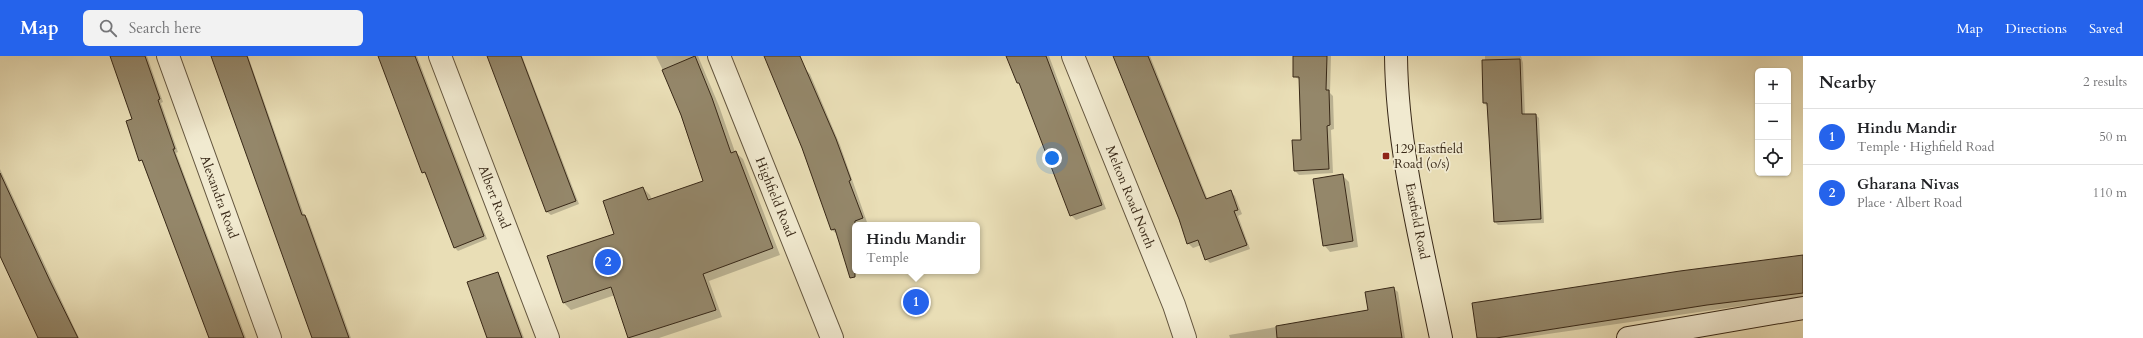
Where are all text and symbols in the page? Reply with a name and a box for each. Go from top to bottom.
search box [83,10,363,46]
text: Map [20,15,59,41]
icon: search [97,17,119,39]
text: Search here [129,18,201,38]
text: Map [1957,19,1983,38]
text: Directions [2005,19,2067,38]
text: Saved [2089,19,2123,38]
map controls [1755,68,1791,176]
button: + [1755,68,1791,104]
text: Nearby [1819,71,1876,94]
text: 2 results [2083,73,2127,91]
button: − [1755,104,1791,140]
text: Hindu Mandir [1857,118,1957,138]
text: 1 [1829,128,1835,146]
text: 50 m [2099,128,2127,146]
text: Temple · Highfield Road [1857,138,1994,156]
place label: 129 Eastfield Road (o/s) [1394,140,1463,173]
button: locate [1755,140,1791,176]
street label: Melton Road North [1101,143,1159,251]
your location [1042,148,1062,168]
marker: 129 Eastfield Road (o/s) [1381,151,1391,161]
street label: Alexandra Road [196,153,242,241]
street label: Highfield Road [751,154,799,240]
street label: Albert Road [474,163,514,231]
text: Gharana Nivas [1857,174,1959,194]
street label: Eastfield Road [1401,181,1433,261]
text: 2 [1829,184,1835,202]
text: 110 m [2093,184,2127,202]
text: Place · Albert Road [1857,194,1962,212]
popup [852,222,980,274]
text: Hindu Mandir [866,229,966,249]
pin: 2 [595,247,621,277]
text: Temple [866,249,909,267]
pin: 1 [903,287,929,317]

